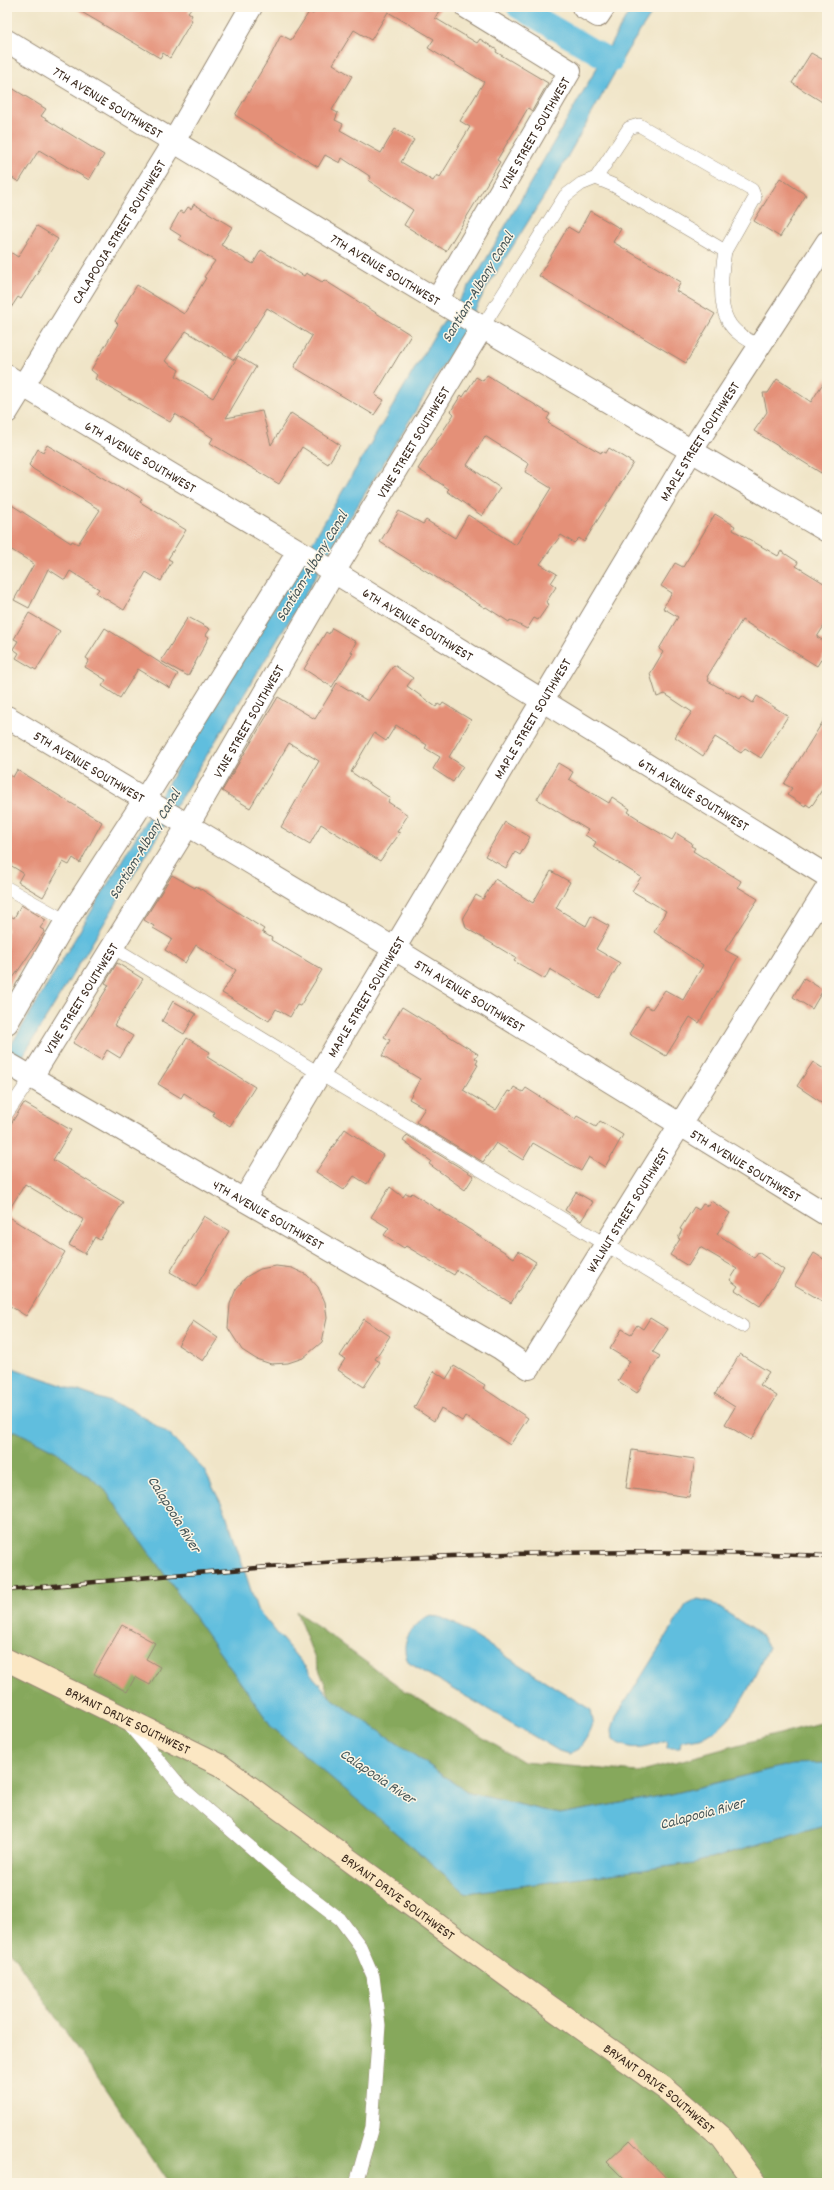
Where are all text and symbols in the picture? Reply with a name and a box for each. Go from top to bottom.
street label: 7TH AVENUE SOUTHWEST [48,63,166,145]
street label: VINE STREET SOUTHWEST [495,74,577,194]
street label: CALAPOOIA STREET SOUTHWEST [68,156,172,308]
water label: Santiam-Albany Canal [437,228,521,347]
street label: 7TH AVENUE SOUTHWEST [326,230,444,312]
street label: MAPLE STREET SOUTHWEST [656,378,746,505]
street label: VINE STREET SOUTHWEST [373,383,456,503]
street label: 6TH AVENUE SOUTHWEST [80,417,200,499]
water label: Santiam-Albany Canal [271,507,355,626]
street label: 6TH AVENUE SOUTHWEST [358,584,477,668]
street label: MAPLE STREET SOUTHWEST [490,655,577,784]
street label: VINE STREET SOUTHWEST [209,661,291,782]
street label: 5TH AVENUE SOUTHWEST [29,727,148,809]
street label: 6TH AVENUE SOUTHWEST [634,754,752,838]
water label: Santiam-Albany Canal [104,785,188,904]
street label: MAPLE STREET SOUTHWEST [323,933,411,1062]
street label: VINE STREET SOUTHWEST [40,939,125,1059]
street label: 5TH AVENUE SOUTHWEST [410,955,528,1039]
street label: 5TH AVENUE SOUTHWEST [686,1125,804,1209]
street label: WALNUT STREET SOUTHWEST [582,1144,676,1277]
street label: 4TH AVENUE SOUTHWEST [208,1176,327,1256]
water label: Calapooia River [141,1472,206,1559]
street label: BRYANT DRIVE SOUTHWEST [61,1682,193,1761]
water label: Calapooia River [335,1744,420,1812]
water label: Calapooia River [658,1793,749,1837]
street label: BRYANT DRIVE SOUTHWEST [336,1849,459,1947]
street label: BRYANT DRIVE SOUTHWEST [599,2040,719,2140]

